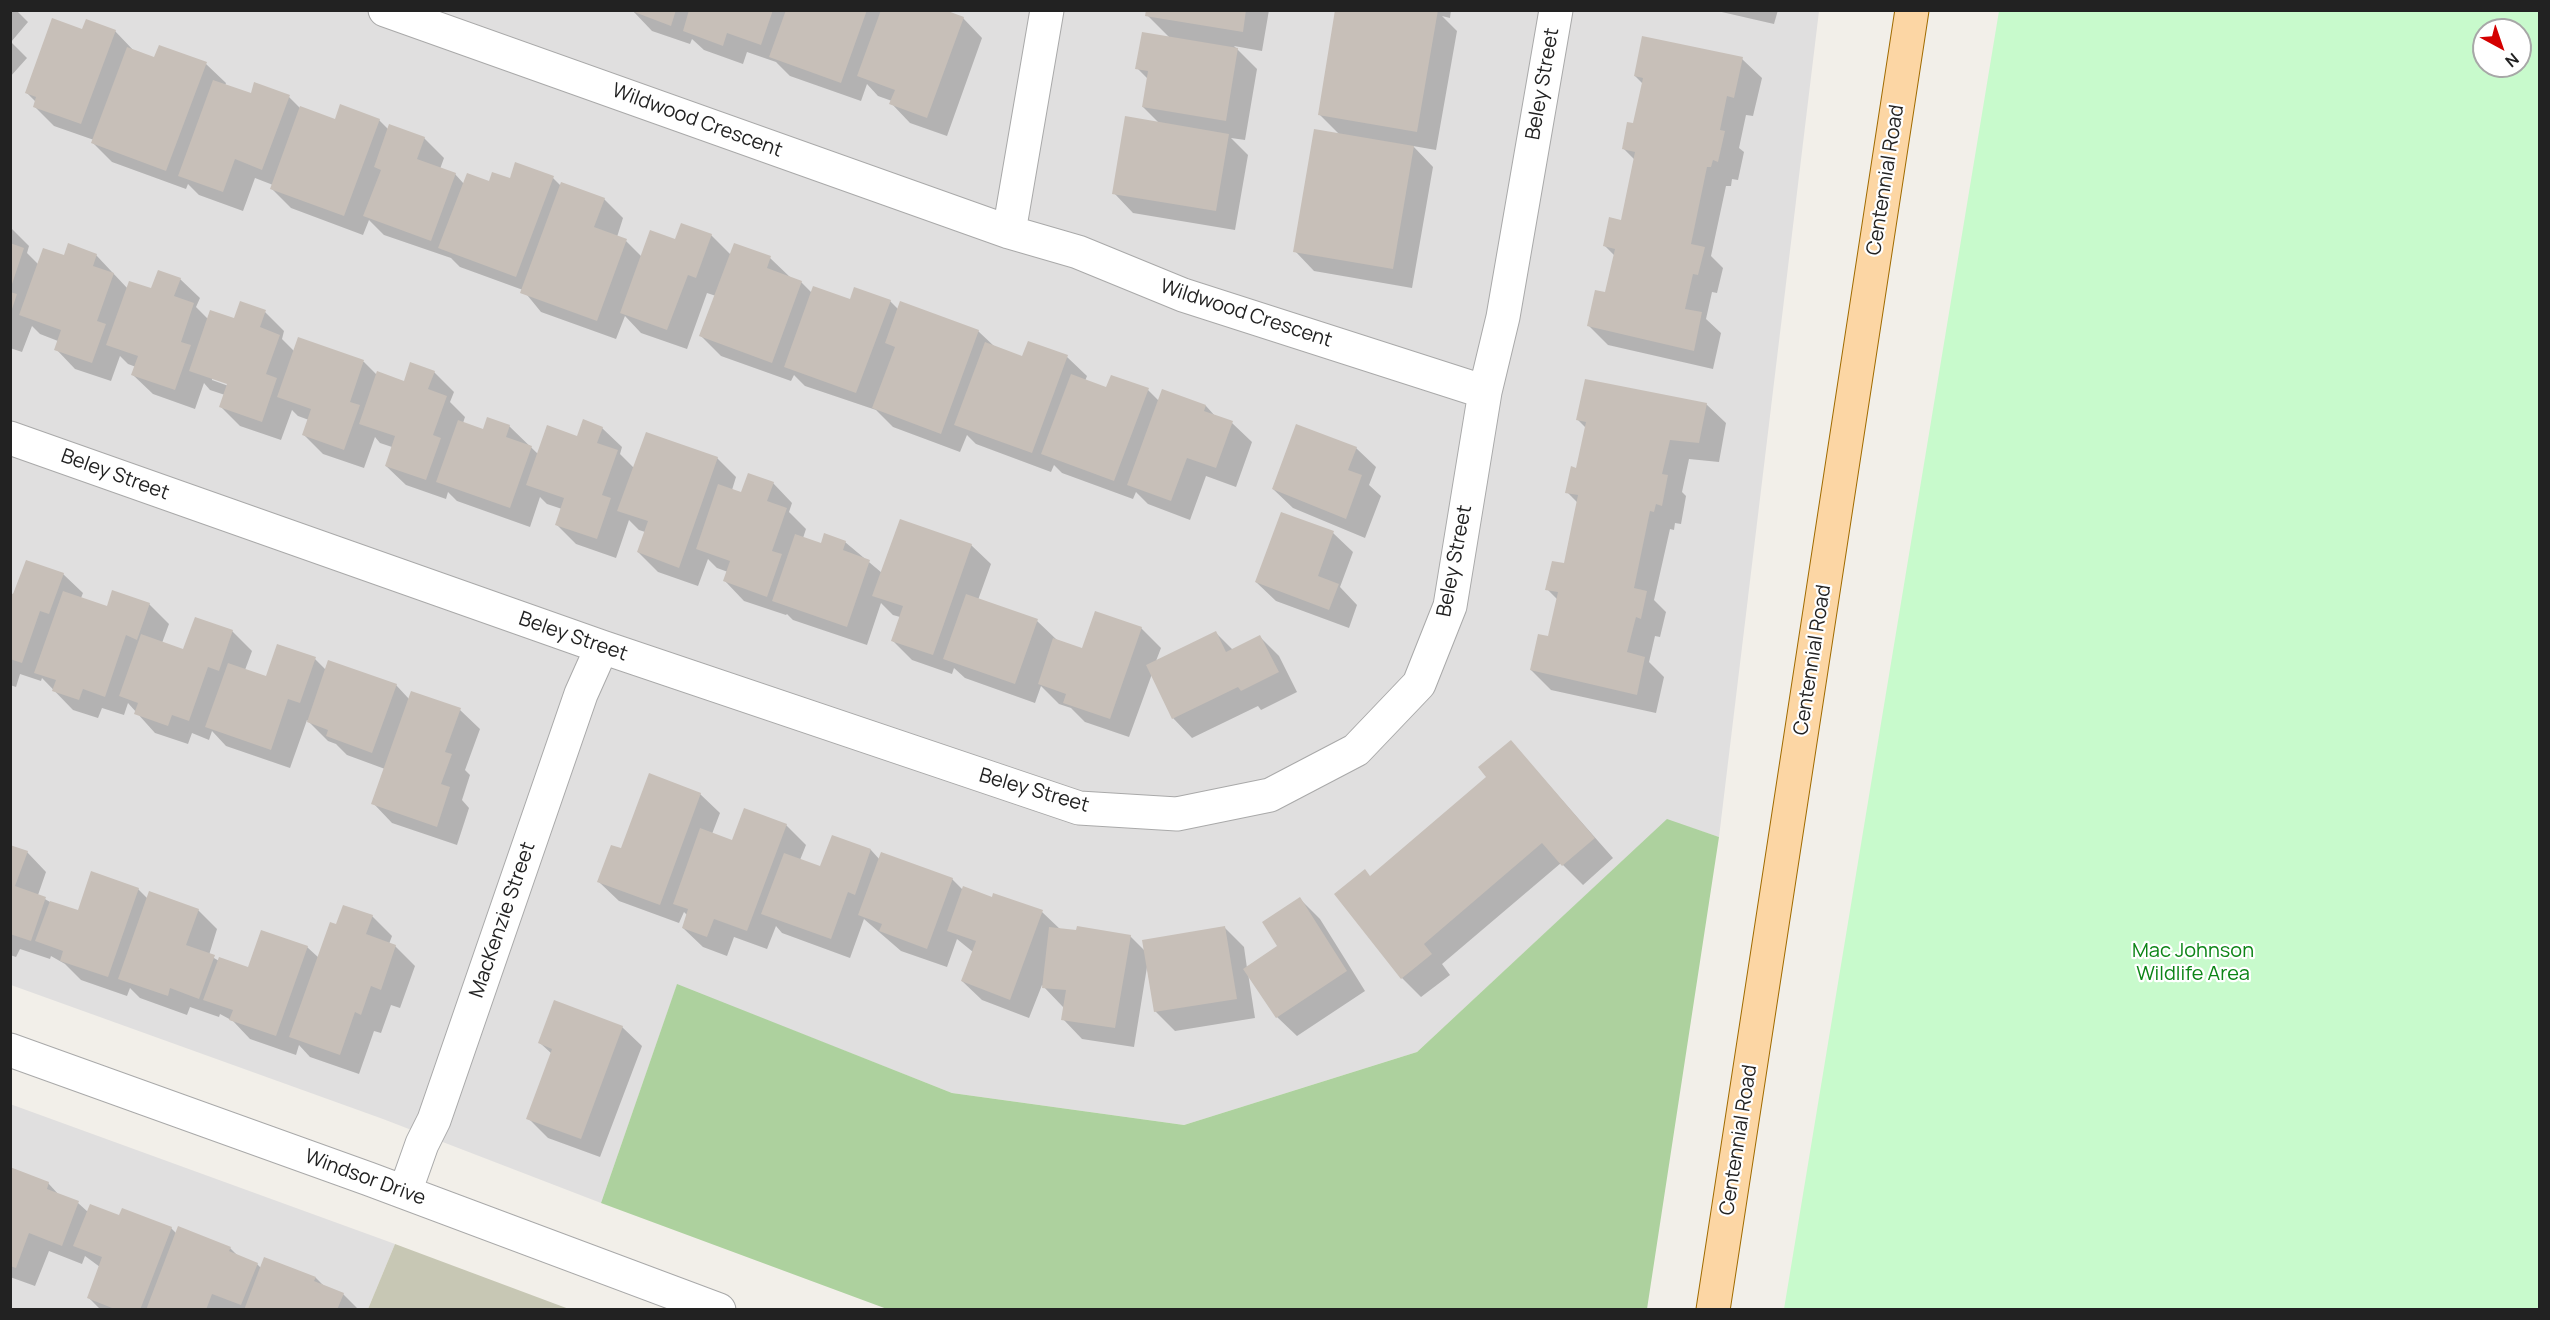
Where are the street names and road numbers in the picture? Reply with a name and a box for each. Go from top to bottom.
street label: Beley Street [1521,26,1565,142]
street label: Wildwood Crescent [609,79,785,163]
street label: Centennial Road [1862,103,1910,257]
street label: Wildwood Crescent [1157,275,1335,353]
street label: Beley Street [58,444,172,506]
street label: Beley Street [1432,503,1478,619]
street label: Centennial Road [1789,583,1837,737]
street label: Beley Street [515,607,631,667]
street label: Beley Street [976,764,1092,818]
street label: MacKenzie Street [465,839,541,1001]
street label: Centennial Road [1715,1063,1763,1217]
street label: Windsor Drive [301,1145,429,1211]

